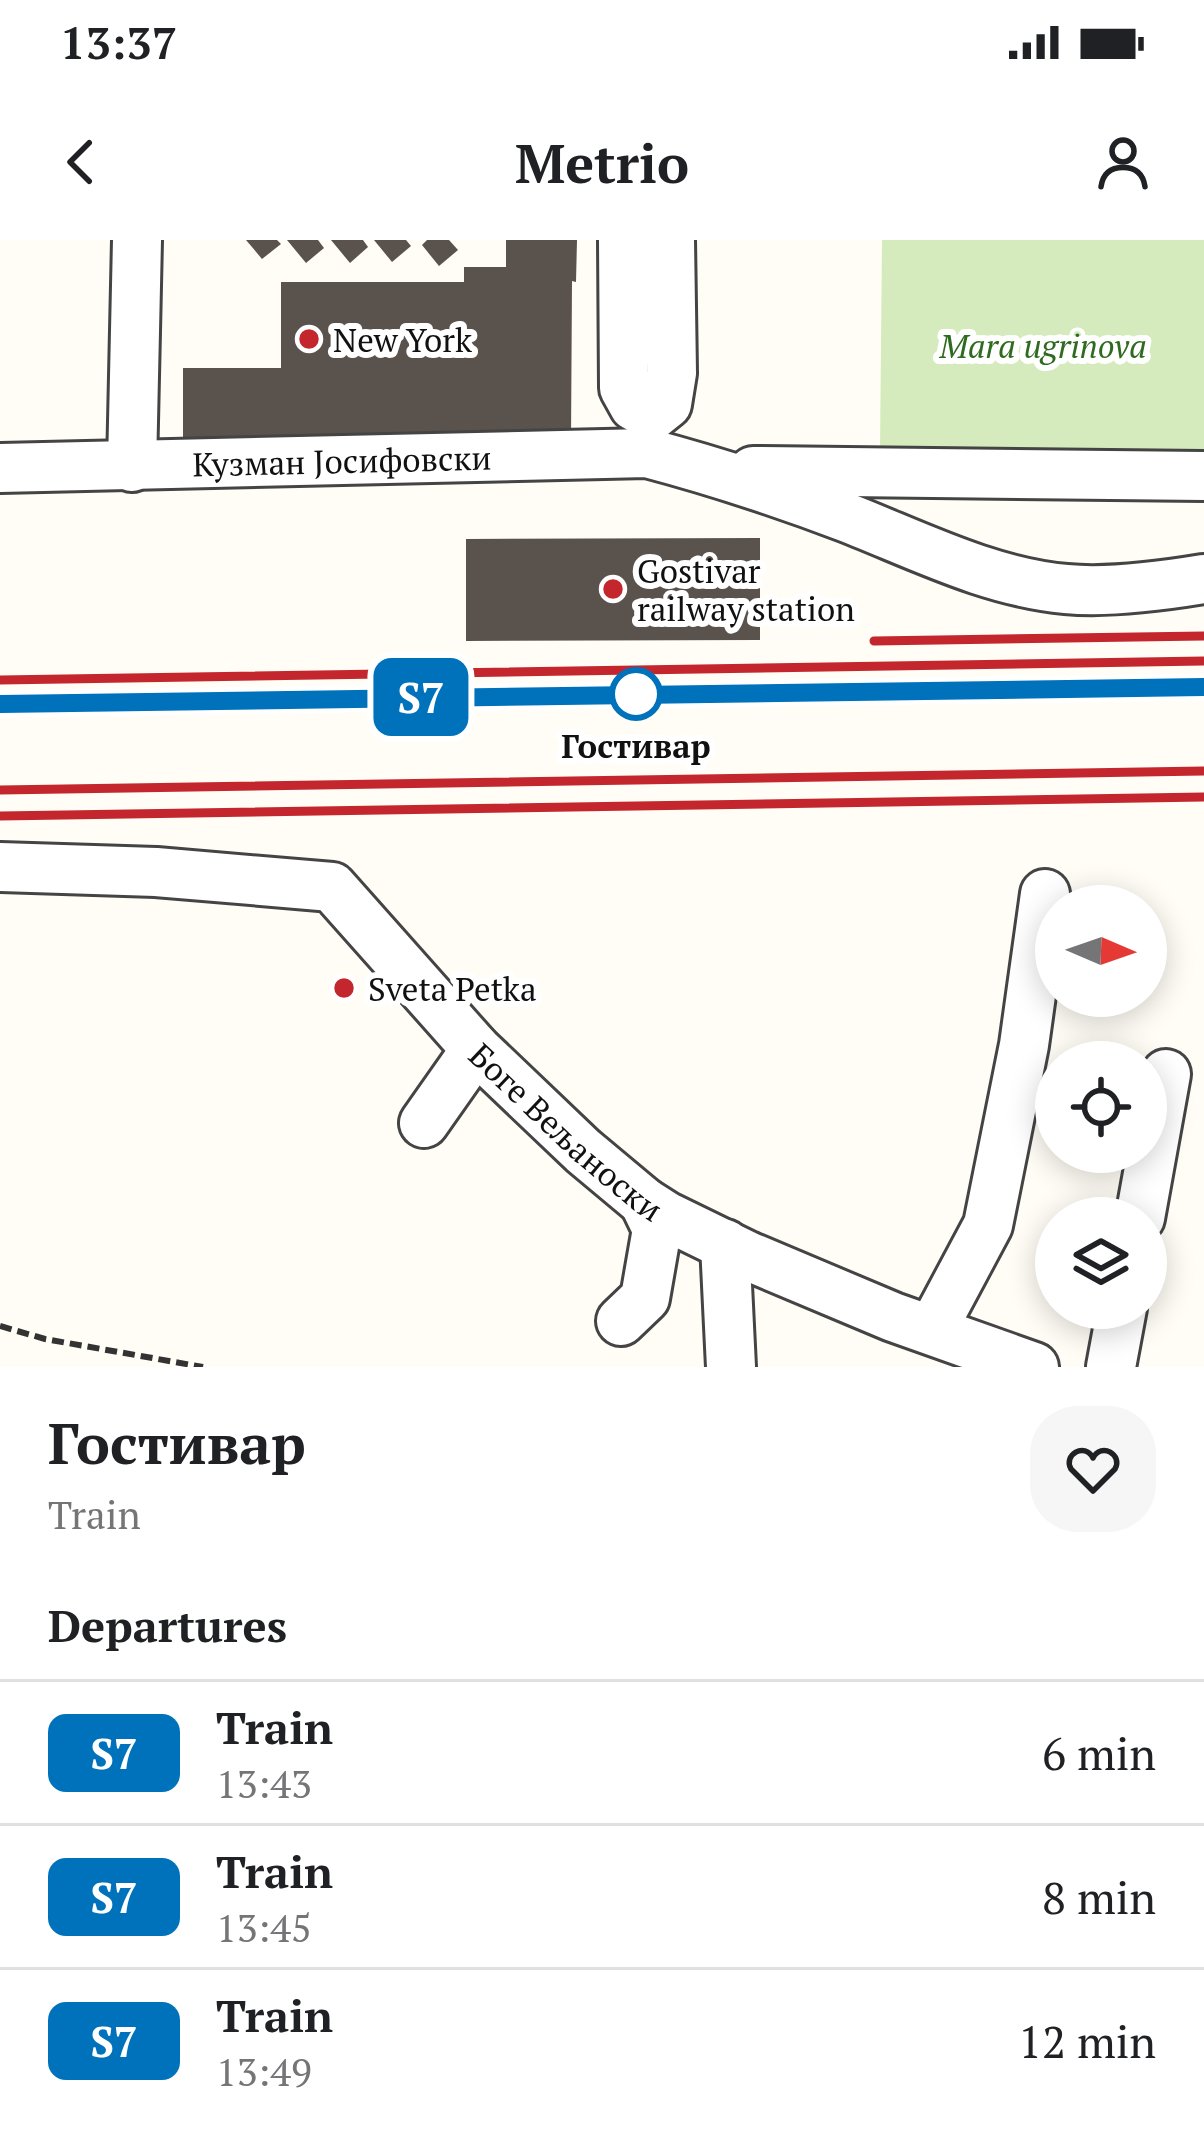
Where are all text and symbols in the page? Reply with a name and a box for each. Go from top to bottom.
text: 13:37 [60,12,177,72]
text: Metrio [515,127,689,198]
icon: back [48,129,114,195]
icon: person [1090,129,1156,195]
place label: New York [333,318,473,361]
park label: Mara ugrinova [938,324,1147,367]
marker: New York [296,326,322,352]
street label: Кузман Јосифовски [192,435,492,485]
place label: Gostivar railway station [637,549,855,630]
marker: Gostivar railway station [600,576,626,602]
line badge: S7 [367,658,475,736]
text: S7 [397,669,445,725]
marker: Гостивар [611,669,661,719]
place label: Гостивар [561,724,711,767]
north arrow [1035,885,1167,1017]
map controls [1035,885,1167,1329]
place label: Sveta Petka [368,967,537,1010]
marker: Sveta Petka [331,975,357,1001]
street label: Боге Вељаноски [461,1033,671,1230]
button: locate [1035,1041,1167,1173]
button: layers [1035,1197,1167,1329]
text: Гостивар [48,1405,306,1480]
button: heart [1030,1406,1156,1532]
text: Train [48,1488,141,1540]
text: Departures [48,1595,287,1655]
text: Train [216,1697,333,1757]
text: 6 min [1042,1723,1156,1783]
text: S7 [90,1725,138,1781]
text: 13:43 [216,1757,312,1809]
text: Train [216,1841,333,1901]
text: 8 min [1042,1867,1156,1927]
text: S7 [90,1869,138,1925]
text: 13:45 [216,1901,312,1953]
text: Train [216,1985,333,2045]
text: 12 min [1018,2011,1156,2071]
text: S7 [90,2013,138,2069]
text: 13:49 [216,2045,312,2097]

